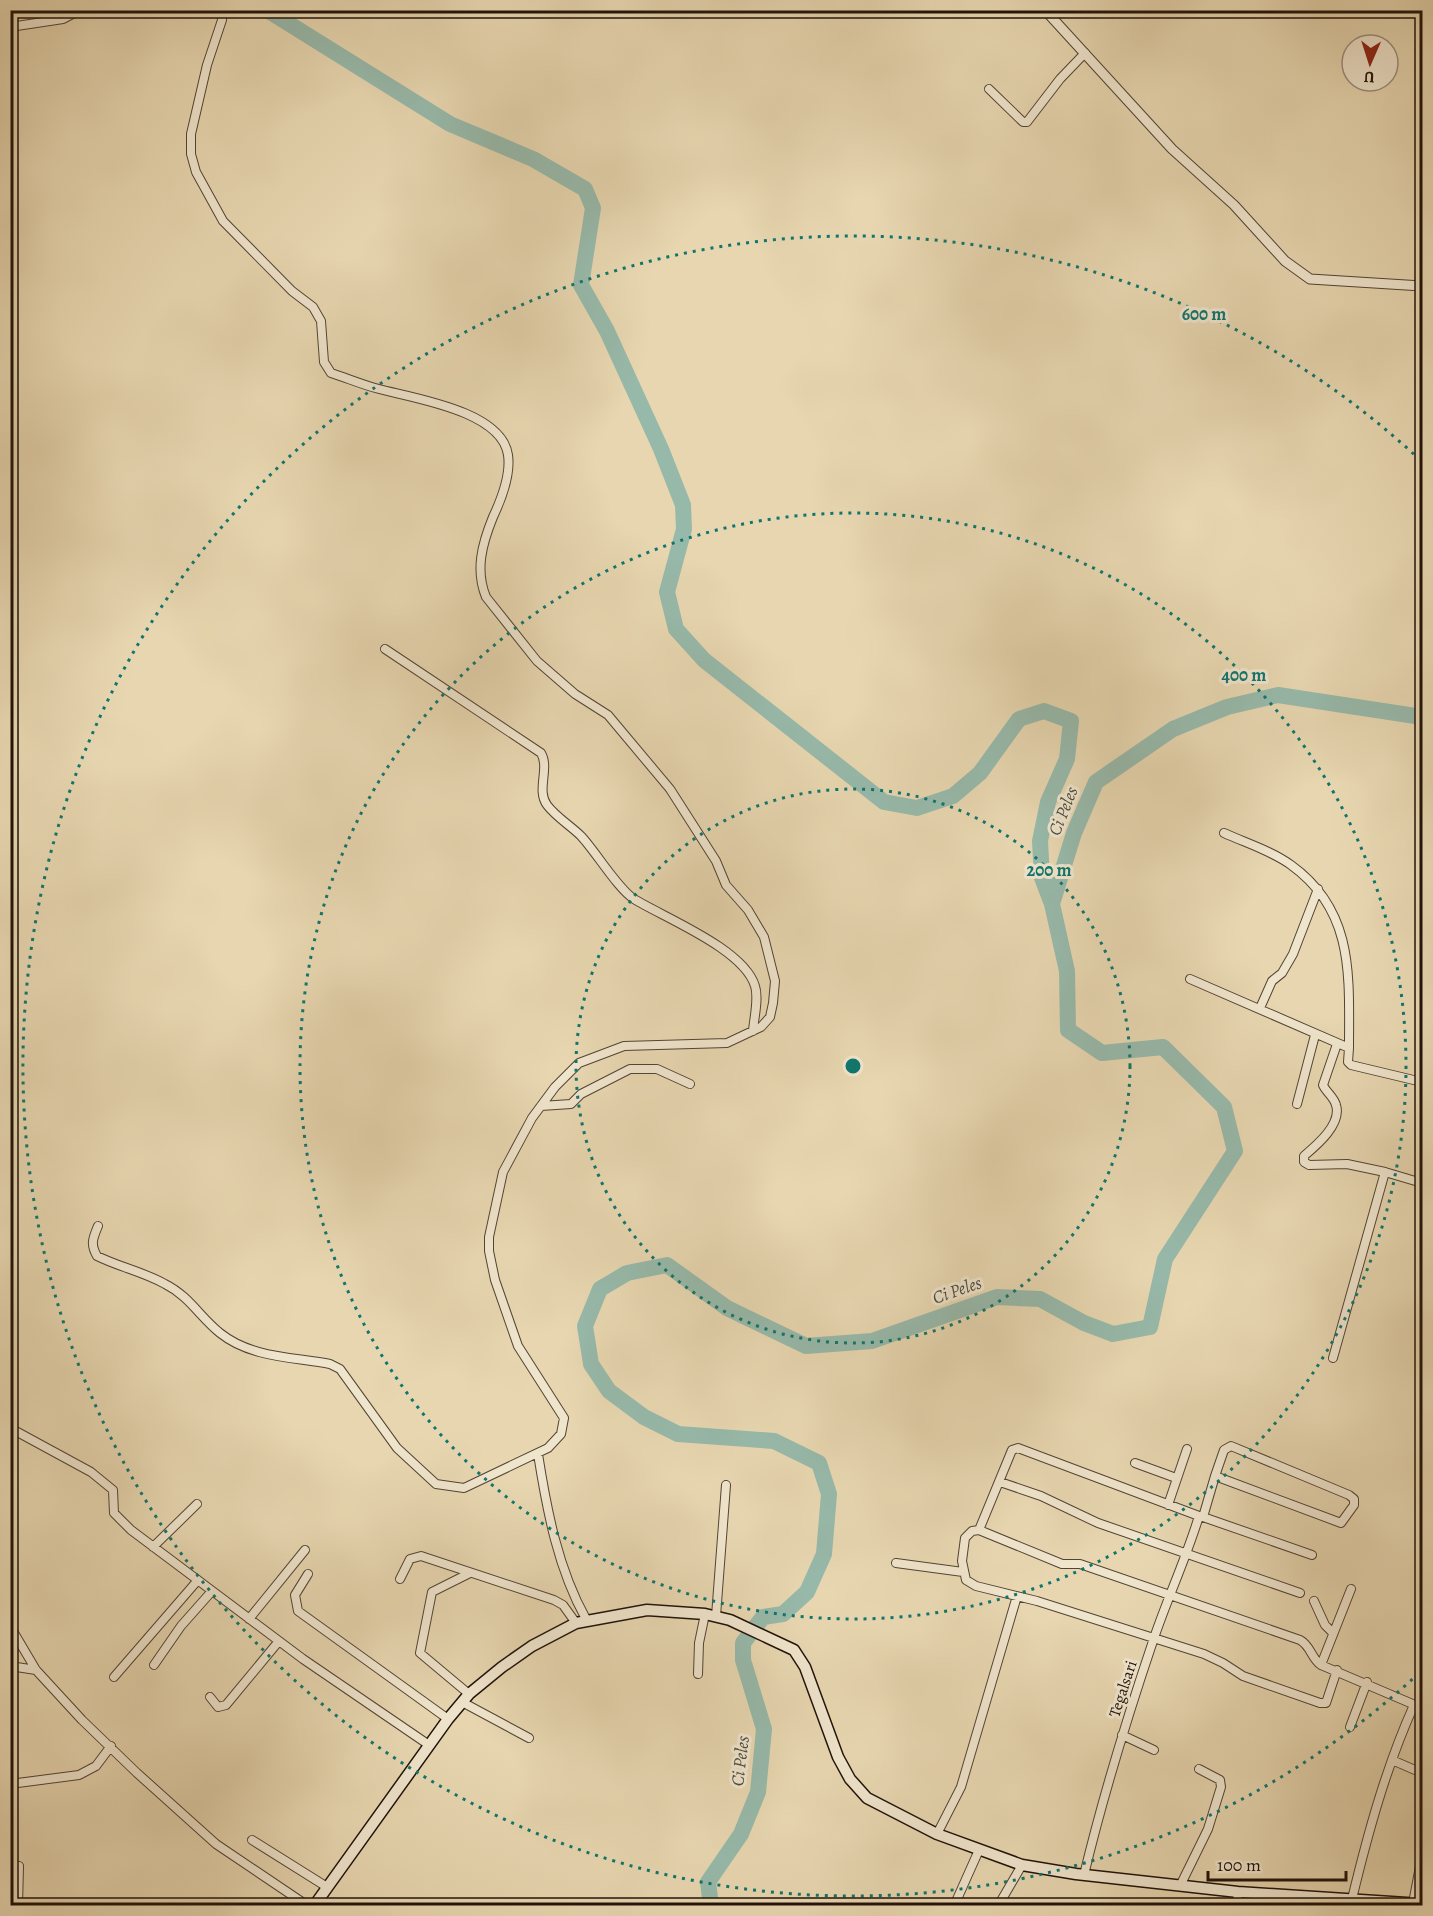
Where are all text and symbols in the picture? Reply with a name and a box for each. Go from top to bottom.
north arrow [1340,33,1400,93]
text: U [1363,66,1375,88]
text: 600 m [1182,302,1226,326]
text: 400 m [1222,663,1266,687]
water label: Ci Peles [1042,783,1084,839]
text: 200 m [1026,858,1072,882]
centre of rings [843,1056,863,1076]
water label: Ci Peles [929,1270,985,1310]
street label: Tegalsari [1104,1658,1142,1720]
water label: Ci Peles [725,1734,755,1788]
scale bar [1208,1844,1346,1882]
text: 100 m [1217,1853,1261,1877]

